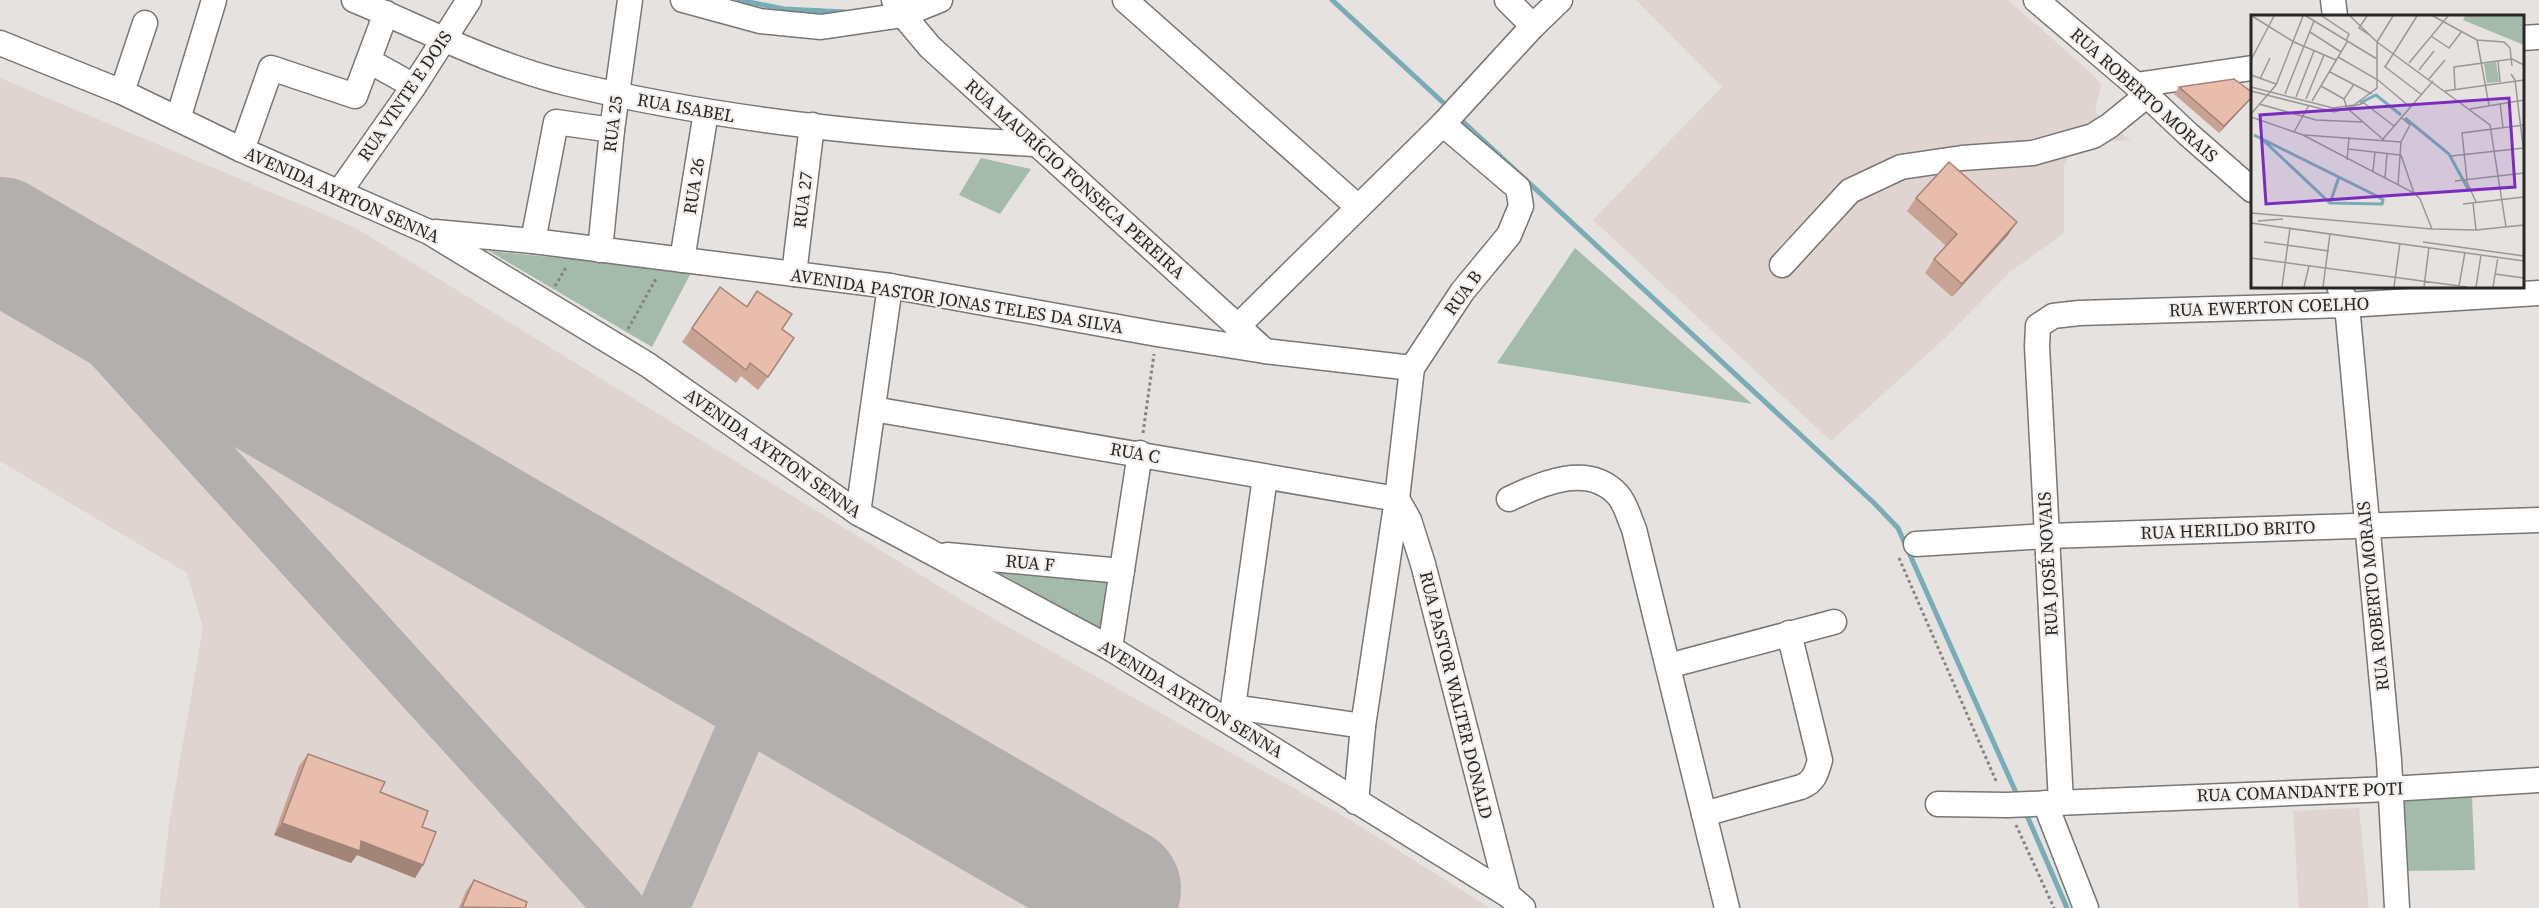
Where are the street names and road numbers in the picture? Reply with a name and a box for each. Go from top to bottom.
street label: RUA ROBERTO MORAIS [2065,22,2224,168]
street label: RUA VINTE E DOIS [352,25,458,166]
street label: RUA MAURÍCIO FONSECA PEREIRA [960,73,1191,284]
street label: RUA ISABEL [635,87,737,128]
street label: RUA 25 [597,94,628,154]
street label: AVENIDA AYRTON SENNA [241,140,444,249]
street label: RUA 26 [677,156,710,216]
street label: RUA 27 [787,170,818,230]
street label: AVENIDA PASTOR JONAS TELES DA SILVA [789,262,1125,339]
street label: RUA B [1438,265,1487,320]
street label: RUA EWERTON COELHO [2168,291,2370,322]
street label: AVENIDA AYRTON SENNA [680,382,867,523]
street label: RUA C [1108,436,1162,469]
street label: RUA JOSÉ NOVAIS [2031,491,2064,637]
street label: RUA ROBERTO MORAIS [2350,500,2395,692]
street label: RUA HERILDO BRITO [2140,514,2316,545]
street label: RUA F [1004,548,1056,577]
street label: RUA PASTOR WALTER DONALD [1414,568,1499,821]
street label: AVENIDA AYRTON SENNA [1094,633,1288,764]
street label: RUA COMANDANTE POTI [2196,775,2404,808]

